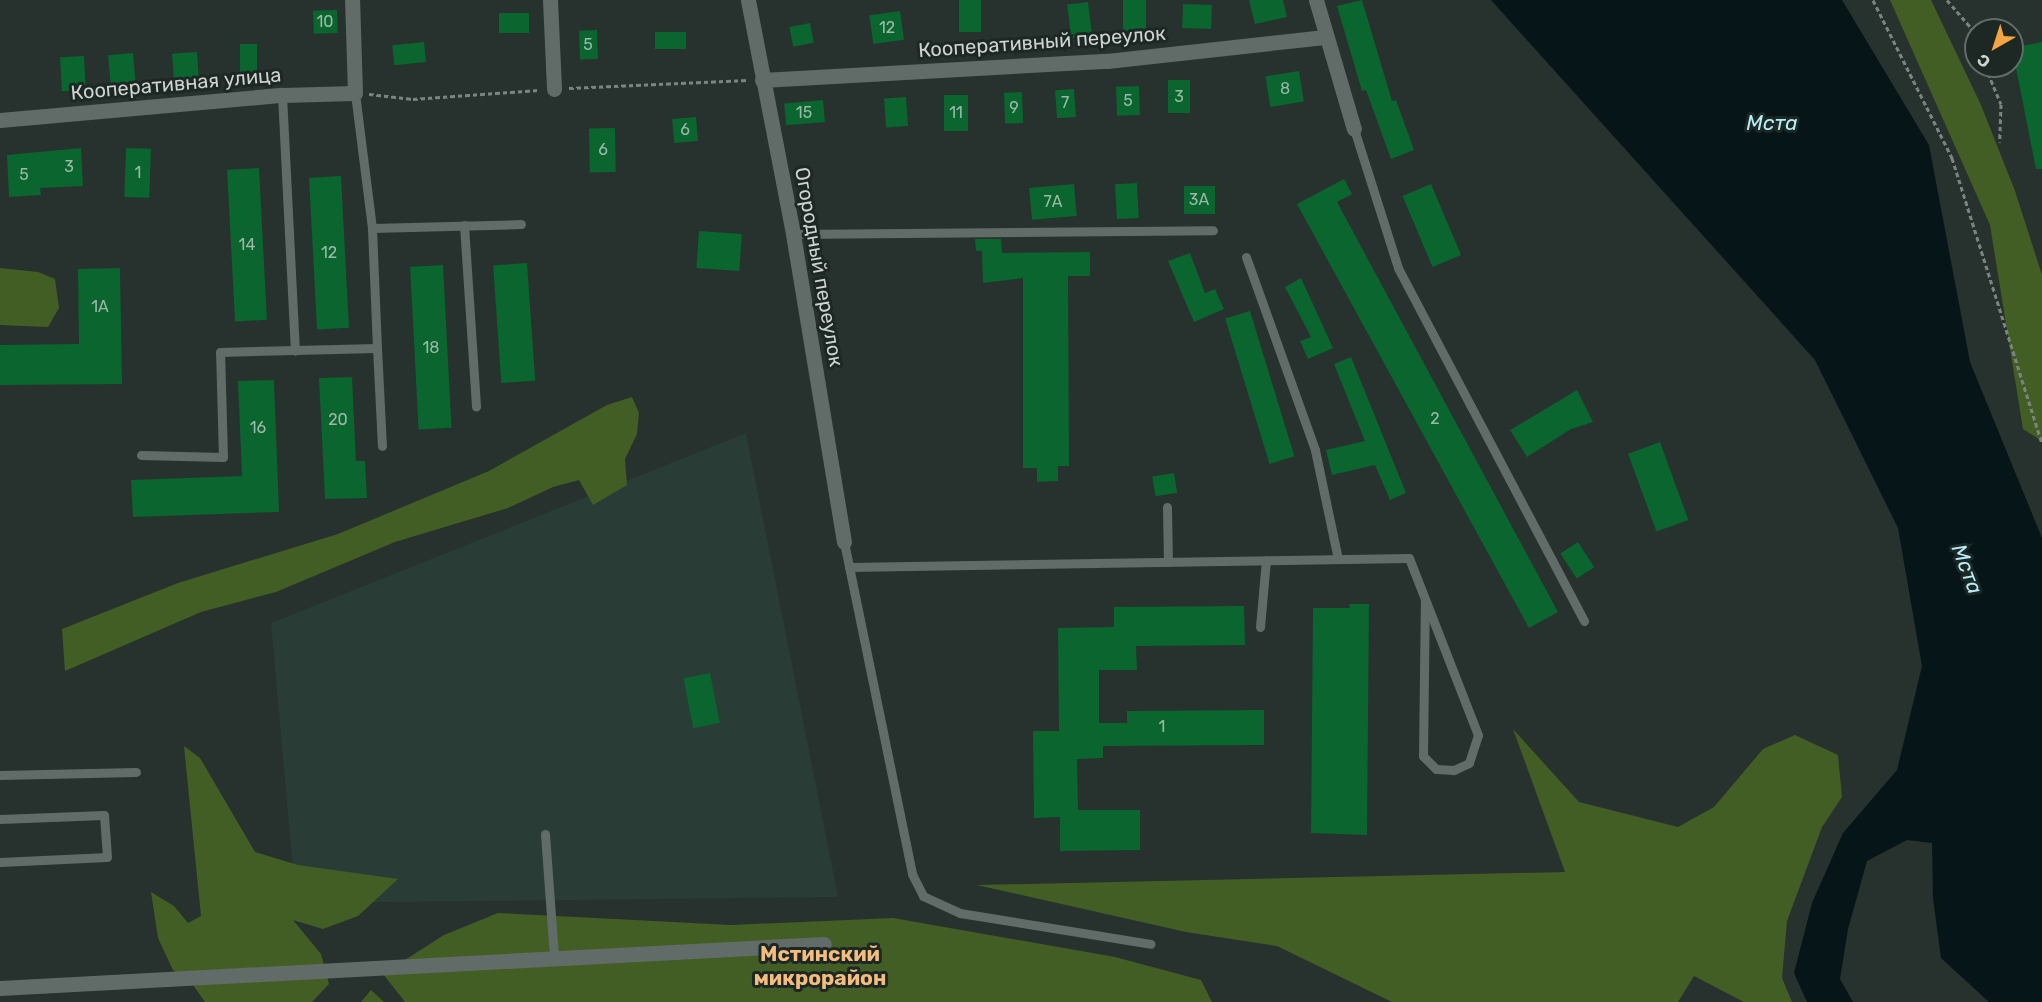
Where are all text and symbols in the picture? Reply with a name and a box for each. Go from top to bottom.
house number: 10 [316,12,334,32]
house number: 12 [879,18,895,38]
north arrow [1964,18,2024,78]
street label: Кооперативный переулок [917,21,1167,63]
house number: 5 [583,35,593,55]
text: С [1973,50,1994,72]
street label: Кооперативная улица [70,63,282,105]
house number: 8 [1280,79,1290,99]
house number: 3 [1174,87,1184,107]
house number: 5 [1123,91,1133,111]
house number: 7 [1061,93,1069,113]
house number: 9 [1009,98,1019,118]
house number: 15 [796,103,812,123]
house number: 11 [949,103,963,123]
water label: Мста [1746,110,1798,136]
house number: 6 [680,120,690,140]
house number: 6 [598,140,608,160]
house number: 3 [64,157,74,177]
house number: 1 [135,163,141,183]
house number: 5 [19,165,29,185]
street label: Огородный переулок [790,165,848,369]
house number: 3А [1189,190,1209,210]
house number: 7А [1044,192,1062,212]
house number: 14 [239,235,255,255]
house number: 12 [321,243,337,263]
house number: 1А [91,297,109,317]
house number: 18 [422,338,440,358]
house number: 2 [1430,409,1440,429]
house number: 20 [328,410,348,430]
house number: 16 [250,418,266,438]
water label: Мста [1946,541,1988,597]
house number: 1 [1159,717,1165,737]
district label: Мстинский микрорайон [754,941,886,991]

